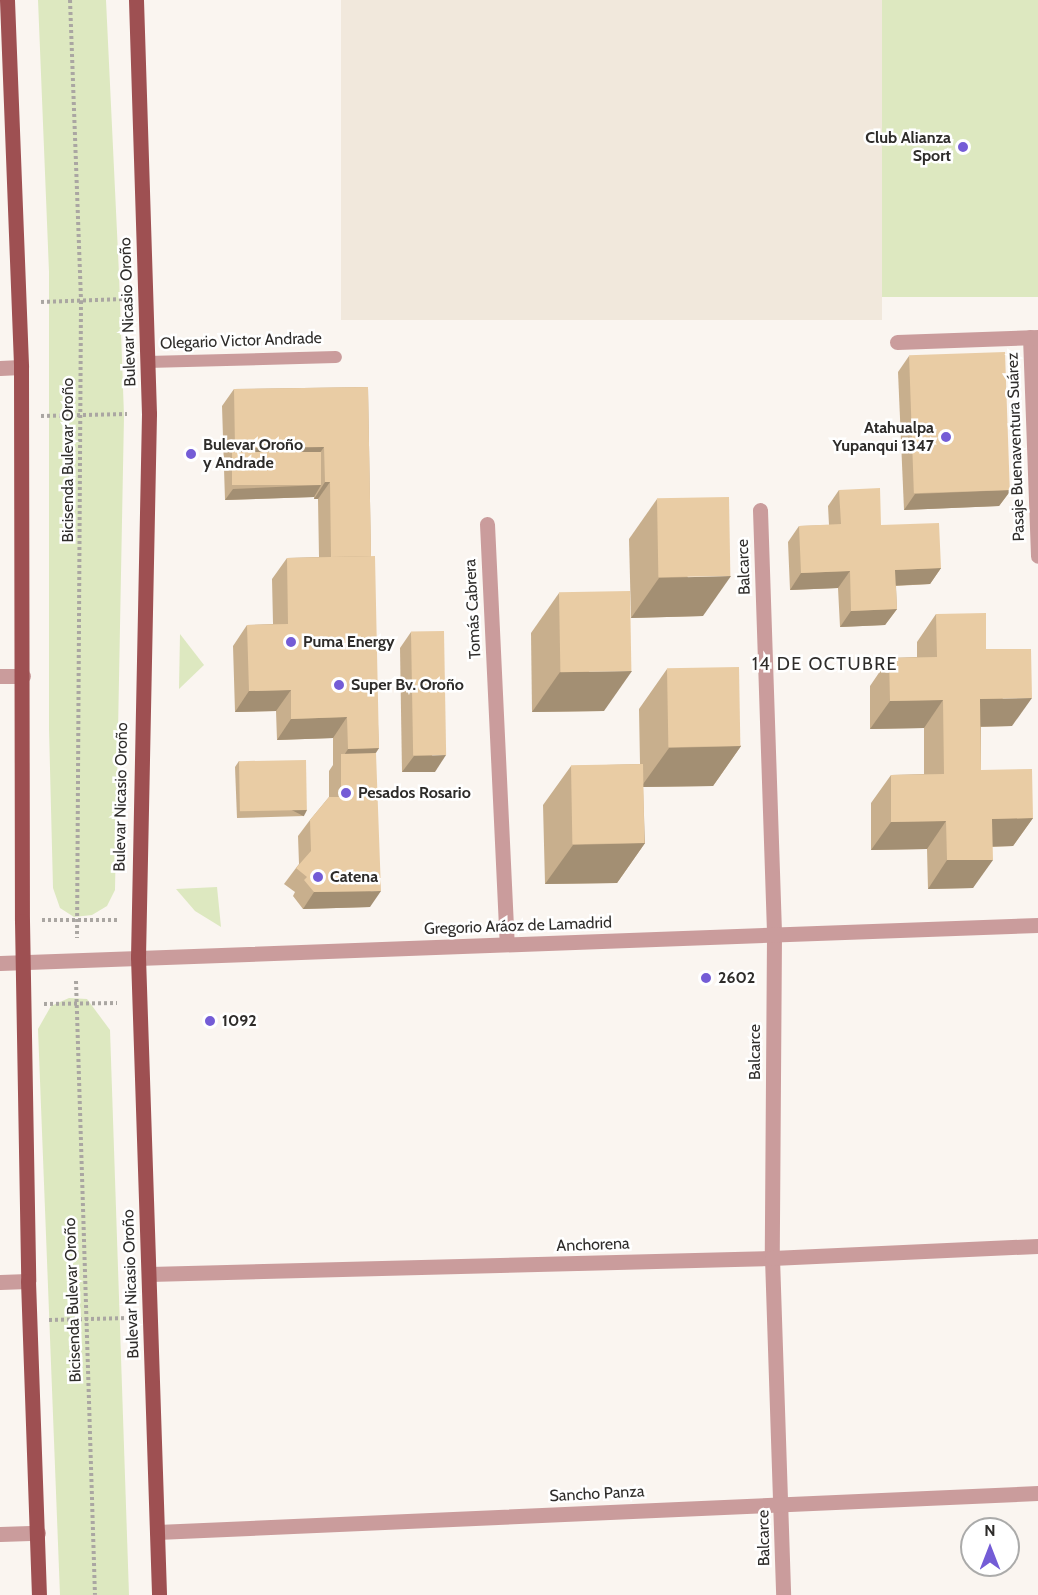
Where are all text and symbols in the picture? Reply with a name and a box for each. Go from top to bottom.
place label: Club Alianza Sport [865,128,951,166]
marker: Club Alianza Sport [956,140,970,154]
street label: Bulevar Nicasio Oroño [116,237,140,387]
street label: Olegario Victor Andrade [160,329,322,353]
street label: Pasaje Buenaventura Suárez [1003,352,1029,542]
street label: Bicisenda Bulevar Oroño [58,378,78,542]
place label: Atahualpa Yupanqui 1347 [832,418,934,456]
marker: Atahualpa Yupanqui 1347 [939,430,953,444]
place label: Bulevar Oroño y Andrade [203,435,303,473]
marker: Bulevar Oroño y Andrade [184,447,198,461]
street label: Balcarce [733,539,755,595]
street label: Tomás Cabrera [461,559,485,659]
place label: Puma Energy [303,632,395,652]
marker: Puma Energy [284,635,298,649]
district label: 14 DE OCTUBRE [752,653,898,675]
place label: Super Bv. Oroño [351,675,464,695]
marker: Super Bv. Oroño [332,678,346,692]
street label: Bulevar Nicasio Oroño [110,722,132,872]
place label: Pesados Rosario [358,783,471,803]
marker: Pesados Rosario [339,786,353,800]
place label: Catena [330,867,378,887]
marker: Catena [311,870,325,884]
street label: Gregorio Aráoz de Lamadrid [424,913,612,939]
place label: 2602 [718,968,755,988]
marker: 2602 [699,971,713,985]
place label: 1092 [222,1011,257,1031]
marker: 1092 [203,1014,217,1028]
street label: Balcarce [745,1024,765,1080]
street label: Bulevar Nicasio Oroño [119,1209,143,1359]
street label: Bicisenda Bulevar Oroño [61,1217,85,1383]
street label: Anchorena [556,1234,630,1256]
street label: Sancho Panza [549,1482,645,1506]
street label: Balcarce [754,1510,774,1566]
north arrow [960,1517,1020,1577]
text: N [984,1521,996,1540]

